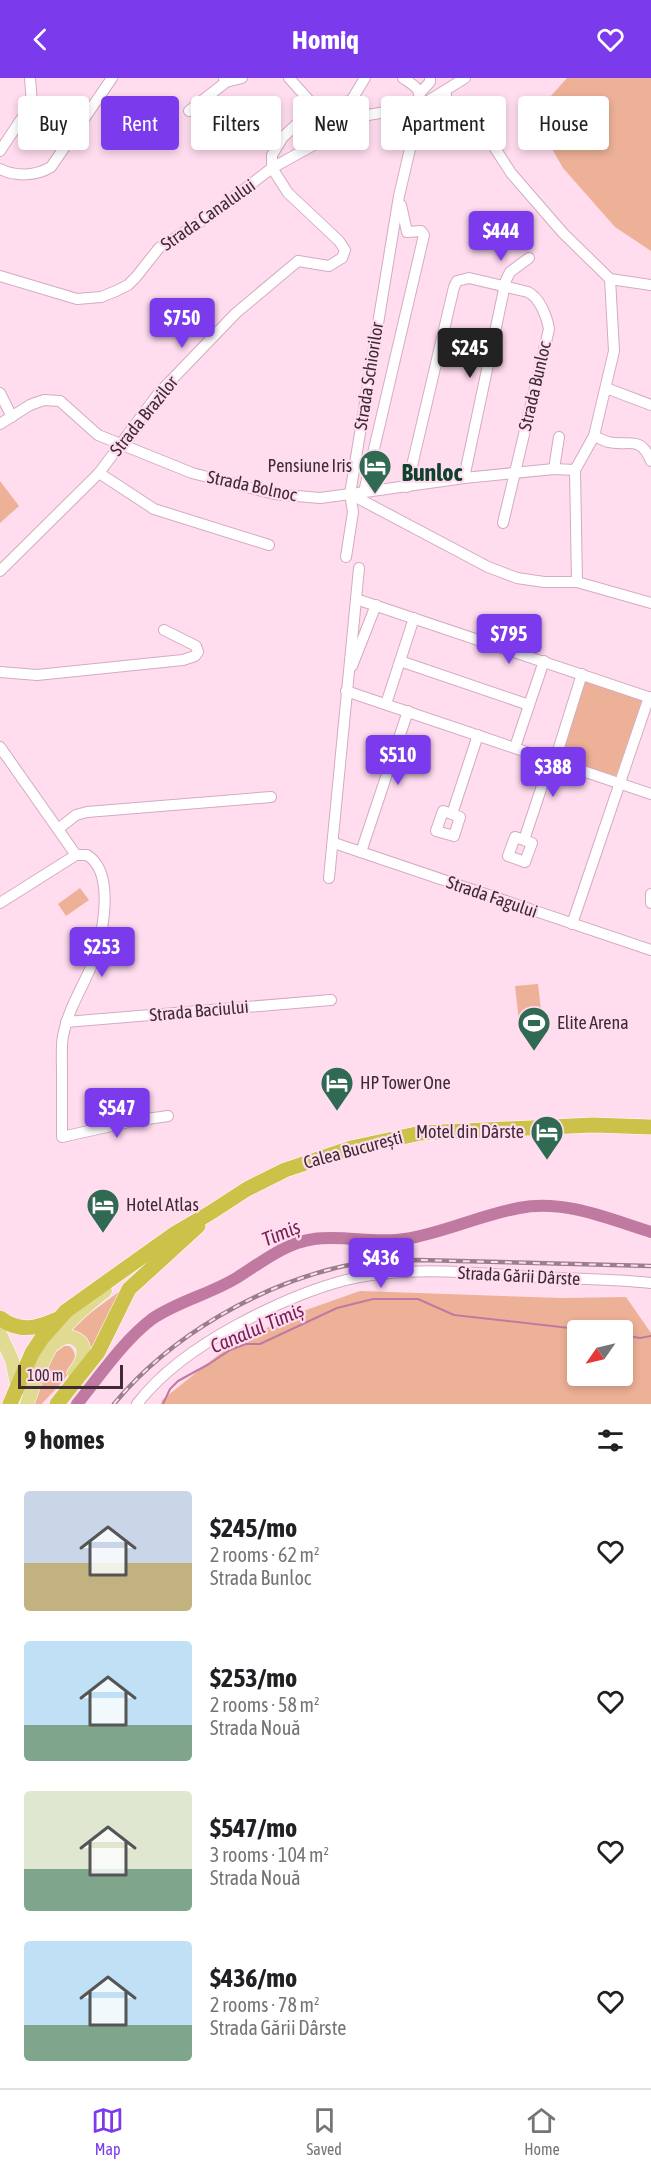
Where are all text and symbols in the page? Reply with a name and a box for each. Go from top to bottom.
icon: back [24,23,57,56]
icon: heart [594,23,627,56]
text: Homiq [292,24,359,55]
chip: Buy [18,96,89,150]
chip: Rent [101,96,179,150]
chip: Filters [191,96,281,150]
chip: New [293,96,369,150]
chip: Apartment [381,96,506,150]
chip: House [518,96,609,150]
street label: Strada Canalului [157,174,259,255]
pin: $444 [465,211,537,262]
text: $444 [483,219,519,242]
pin: $750 [146,298,218,349]
text: $750 [164,306,200,329]
street label: Strada Schiorilor [350,320,387,431]
pin: $245 [434,328,506,379]
text: $245 [452,336,488,359]
street label: Strada Bunloc [514,339,555,433]
street label: Strada Brazilor [105,371,182,460]
hotel icon: Pensiune Iris [357,448,393,495]
place label: Pensiune Iris [268,455,352,476]
district label: Bunloc [402,459,463,486]
street label: Strada Bolnoc [205,466,299,505]
pin: $795 [473,614,545,665]
text: $795 [491,622,527,645]
pin: $510 [362,735,434,786]
text: $510 [380,743,416,766]
pin: $388 [517,747,589,798]
text: $388 [535,755,571,778]
street label: Strada Fagului [444,871,540,922]
pin: $253 [66,927,138,978]
text: $253 [84,935,120,958]
street label: Strada Baciului [149,996,249,1025]
sports icon: Elite Arena [516,1005,552,1052]
place label: Elite Arena [557,1012,629,1033]
hotel icon: HP Tower One [319,1065,355,1112]
place label: HP Tower One [360,1072,451,1093]
pin: $547 [81,1088,153,1139]
text: $547 [99,1096,135,1119]
hotel icon: Motel din Dârste [529,1114,565,1161]
place label: Motel din Dârste [416,1121,524,1142]
street label: Calea București [301,1126,405,1173]
hotel icon: Hotel Atlas [85,1187,121,1234]
place label: Hotel Atlas [126,1194,199,1215]
water label: Timiș [258,1215,303,1251]
pin: $436 [345,1238,417,1289]
text: $436 [363,1246,399,1269]
street label: Strada Gării Dârste [457,1262,581,1289]
water label: Canalul Timiș [207,1298,307,1358]
north arrow [567,1320,633,1386]
map controls [567,1320,633,1386]
scale bar [18,1362,123,1390]
text: 100 m [27,1366,63,1384]
icon: filters [594,1424,627,1457]
text: 9 homes [24,1425,104,1455]
text: $245/mo [210,1513,297,1543]
icon: home [72,1515,144,1587]
icon: heart [594,1535,627,1568]
text: 2 rooms · 62 m² [210,1543,320,1566]
text: Strada Bunloc [210,1566,311,1589]
text: $253/mo [210,1663,297,1693]
icon: home [72,1665,144,1737]
icon: heart [594,1685,627,1718]
text: 2 rooms · 58 m² [210,1693,320,1716]
text: Strada Nouă [210,1716,301,1739]
text: $547/mo [210,1813,297,1843]
icon: home [72,1815,144,1887]
icon: heart [594,1835,627,1868]
text: 3 rooms · 104 m² [210,1843,329,1866]
text: Strada Nouă [210,1866,301,1889]
text: $436/mo [210,1963,297,1993]
icon: home [72,1965,144,2037]
icon: heart [594,1985,627,2018]
text: 2 rooms · 78 m² [210,1993,320,2016]
text: Strada Gării Dârste [210,2016,346,2039]
tab: Map [91,2104,124,2158]
tab: Saved [306,2104,342,2158]
tab: Home [524,2104,560,2158]

